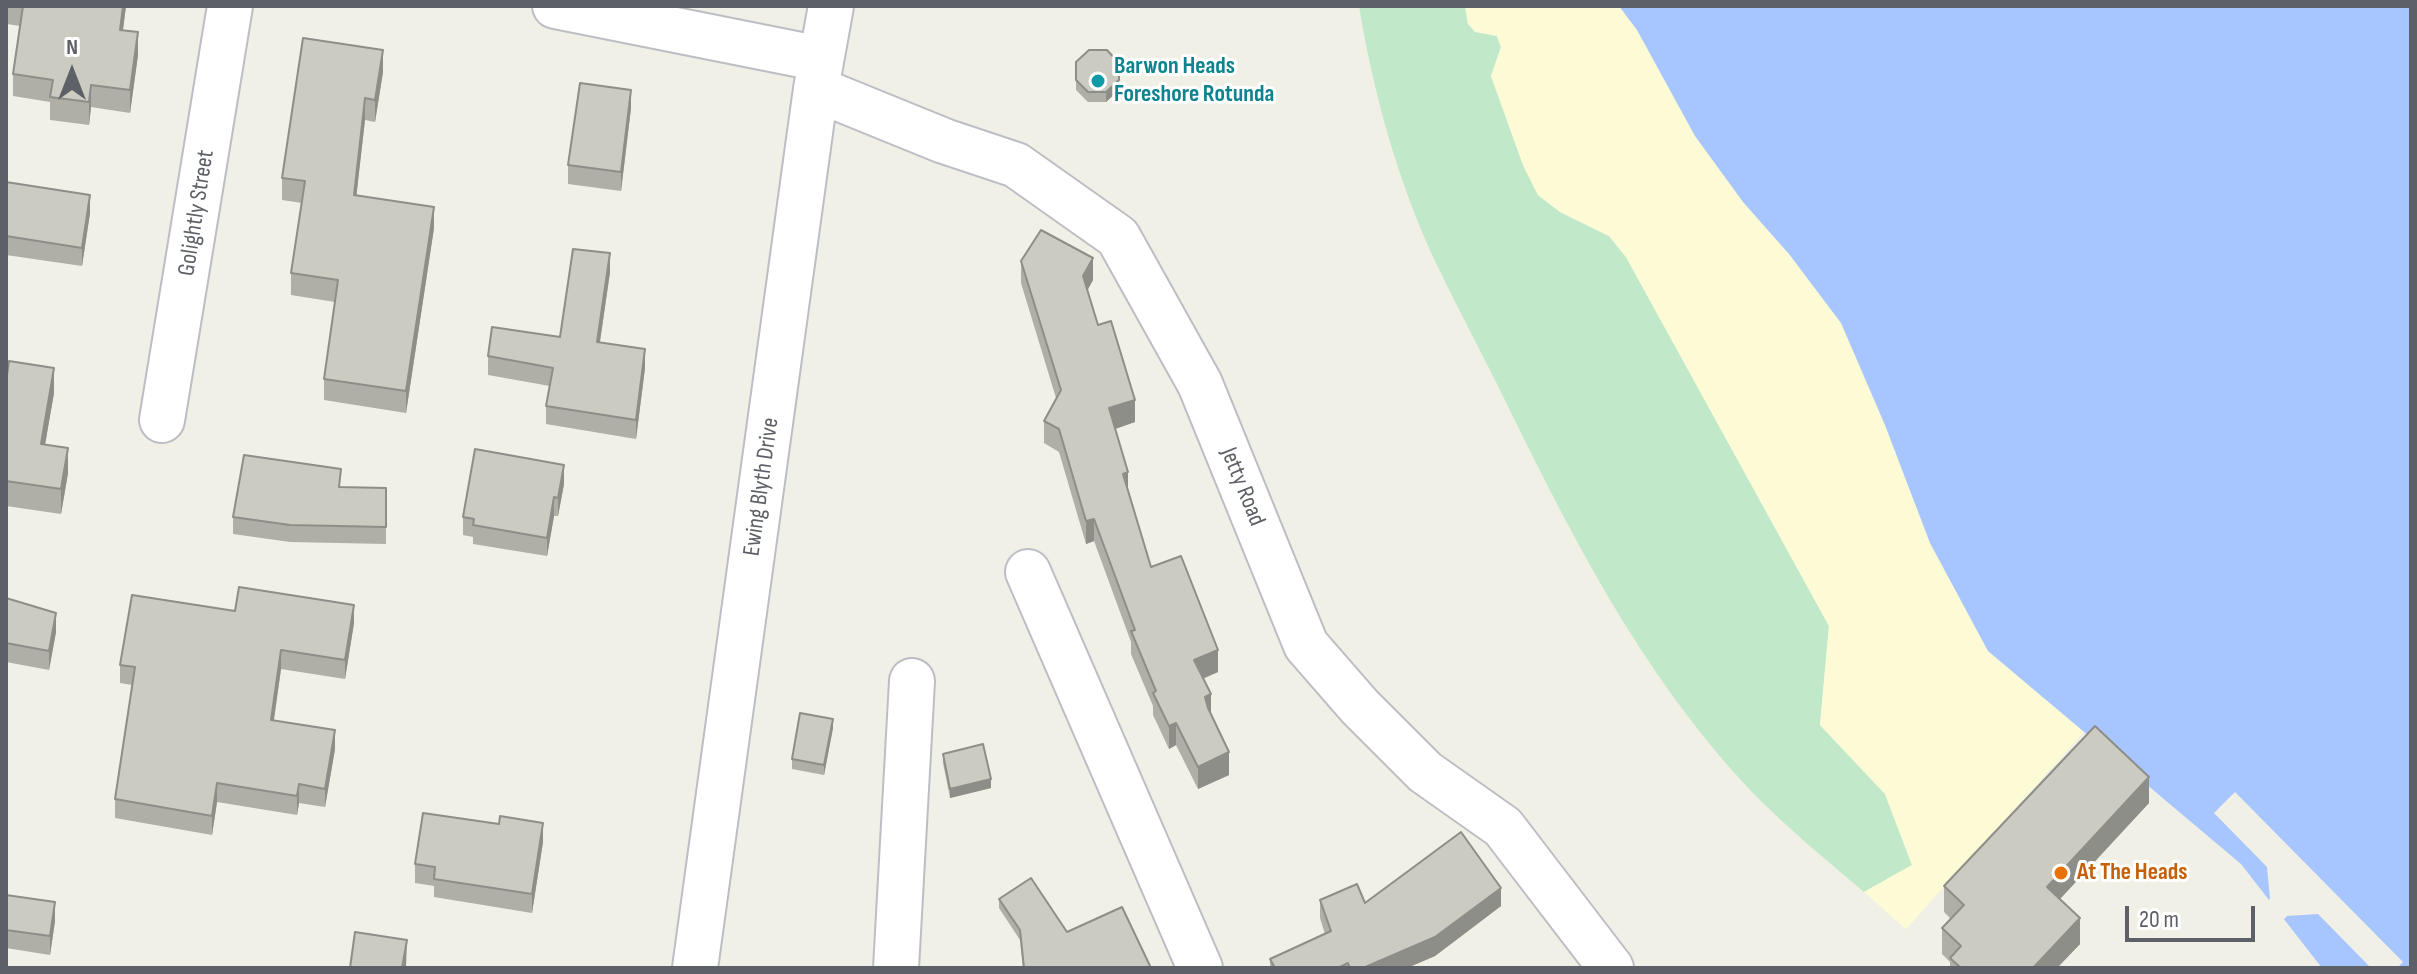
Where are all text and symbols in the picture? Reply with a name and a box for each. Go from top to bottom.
north arrow [32,32,112,112]
text: N [66,34,78,61]
place label: Barwon Heads Foreshore Rotunda [1114,53,1274,109]
marker: Barwon Heads Foreshore Rotunda [1089,72,1107,90]
street label: Golightly Street [173,148,221,278]
street label: Ewing Blyth Drive [738,416,786,558]
street label: Jetty Road [1213,443,1271,531]
place label: At The Heads [2077,859,2187,887]
marker: At The Heads [2052,864,2070,882]
scale bar [2129,890,2259,940]
text: 20 m [2139,905,2179,934]

